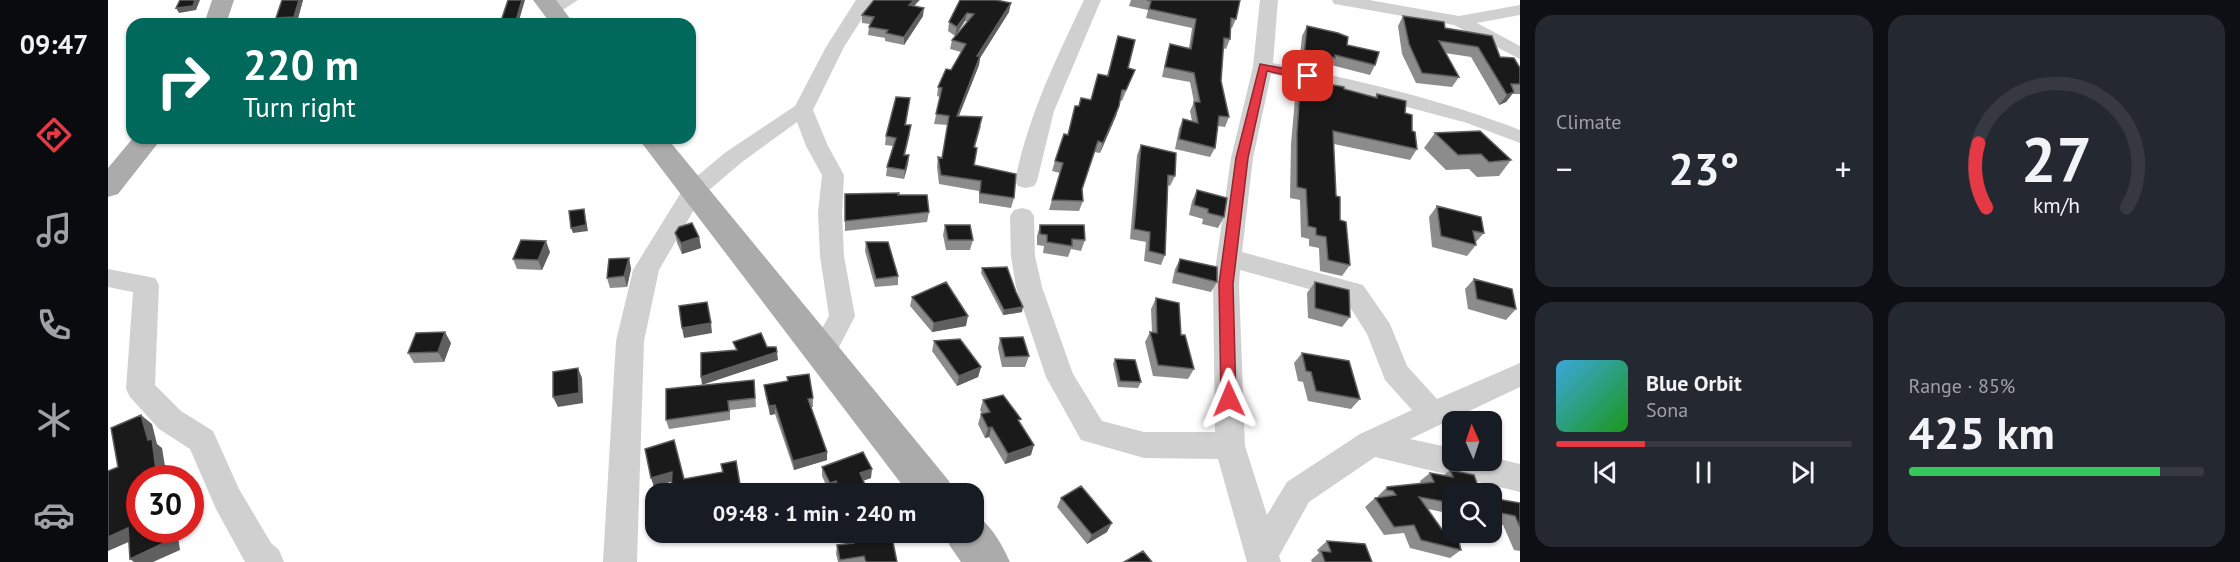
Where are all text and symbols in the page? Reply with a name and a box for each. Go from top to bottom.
text: 09:47 [20,27,88,61]
text: 220 m [243,37,359,92]
icon: right [144,42,222,120]
pin [1282,50,1333,101]
icon: arrive [1291,59,1324,92]
text: Turn right [243,90,356,124]
text: Climate [1556,109,1622,135]
icon: directions [33,114,75,156]
text: 27 [2021,118,2092,199]
text: 23° [1668,139,1739,197]
text: − [1556,147,1573,190]
text: + [1835,147,1851,190]
text: km/h [2033,191,2080,219]
icon: music [33,209,75,251]
icon: phone [33,304,75,346]
position arrow [1197,367,1261,431]
text: Blue Orbit [1646,369,1742,397]
text: Range · 85% [1909,373,2015,399]
text: Sona [1646,397,1688,423]
icon: climate [33,399,75,441]
text: 425 km [1909,403,2055,461]
north arrow [1442,411,1502,471]
map controls [1442,411,1502,543]
icon: previous [1589,456,1622,489]
icon: pause [1687,456,1720,489]
icon: next [1786,456,1819,489]
speed limit sign: 30 [126,465,204,543]
button: search [1442,483,1502,543]
icon: car [33,494,75,536]
text: 09:48 · 1 min · 240 m [713,499,916,527]

